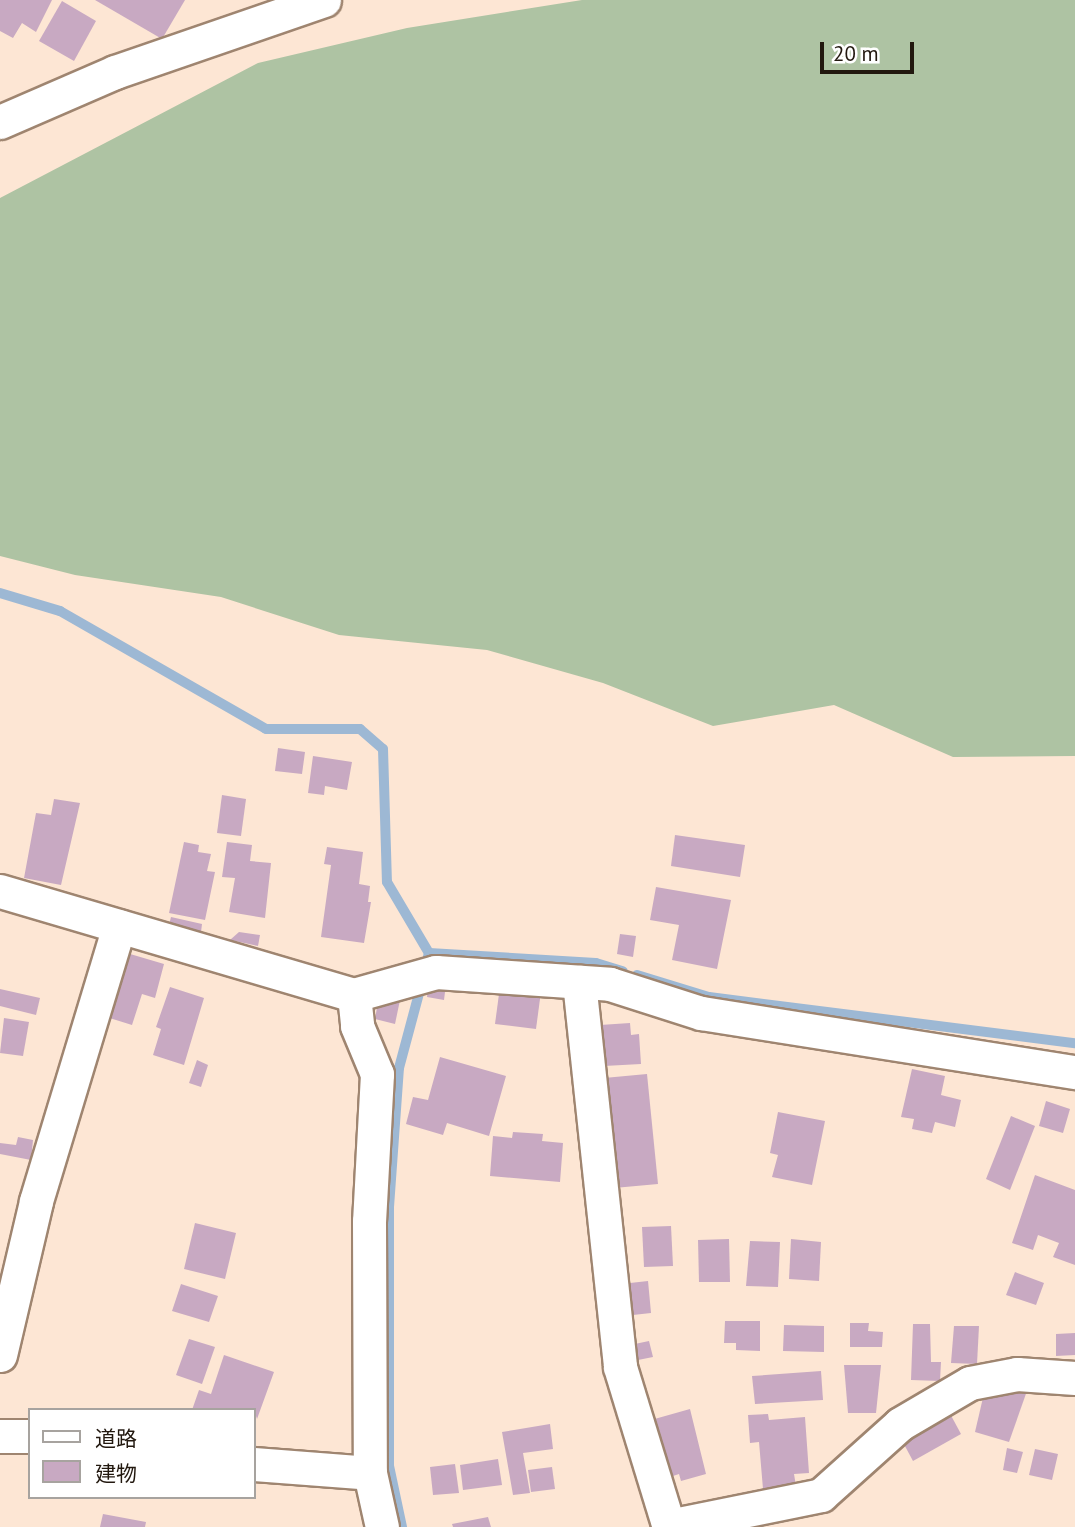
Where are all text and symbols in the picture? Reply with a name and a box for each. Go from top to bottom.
scale bar [823,28,918,72]
text: 20 m [833,40,879,67]
legend [28,1408,256,1499]
text: 道路 [95,1425,137,1452]
text: 建物 [95,1460,137,1487]

